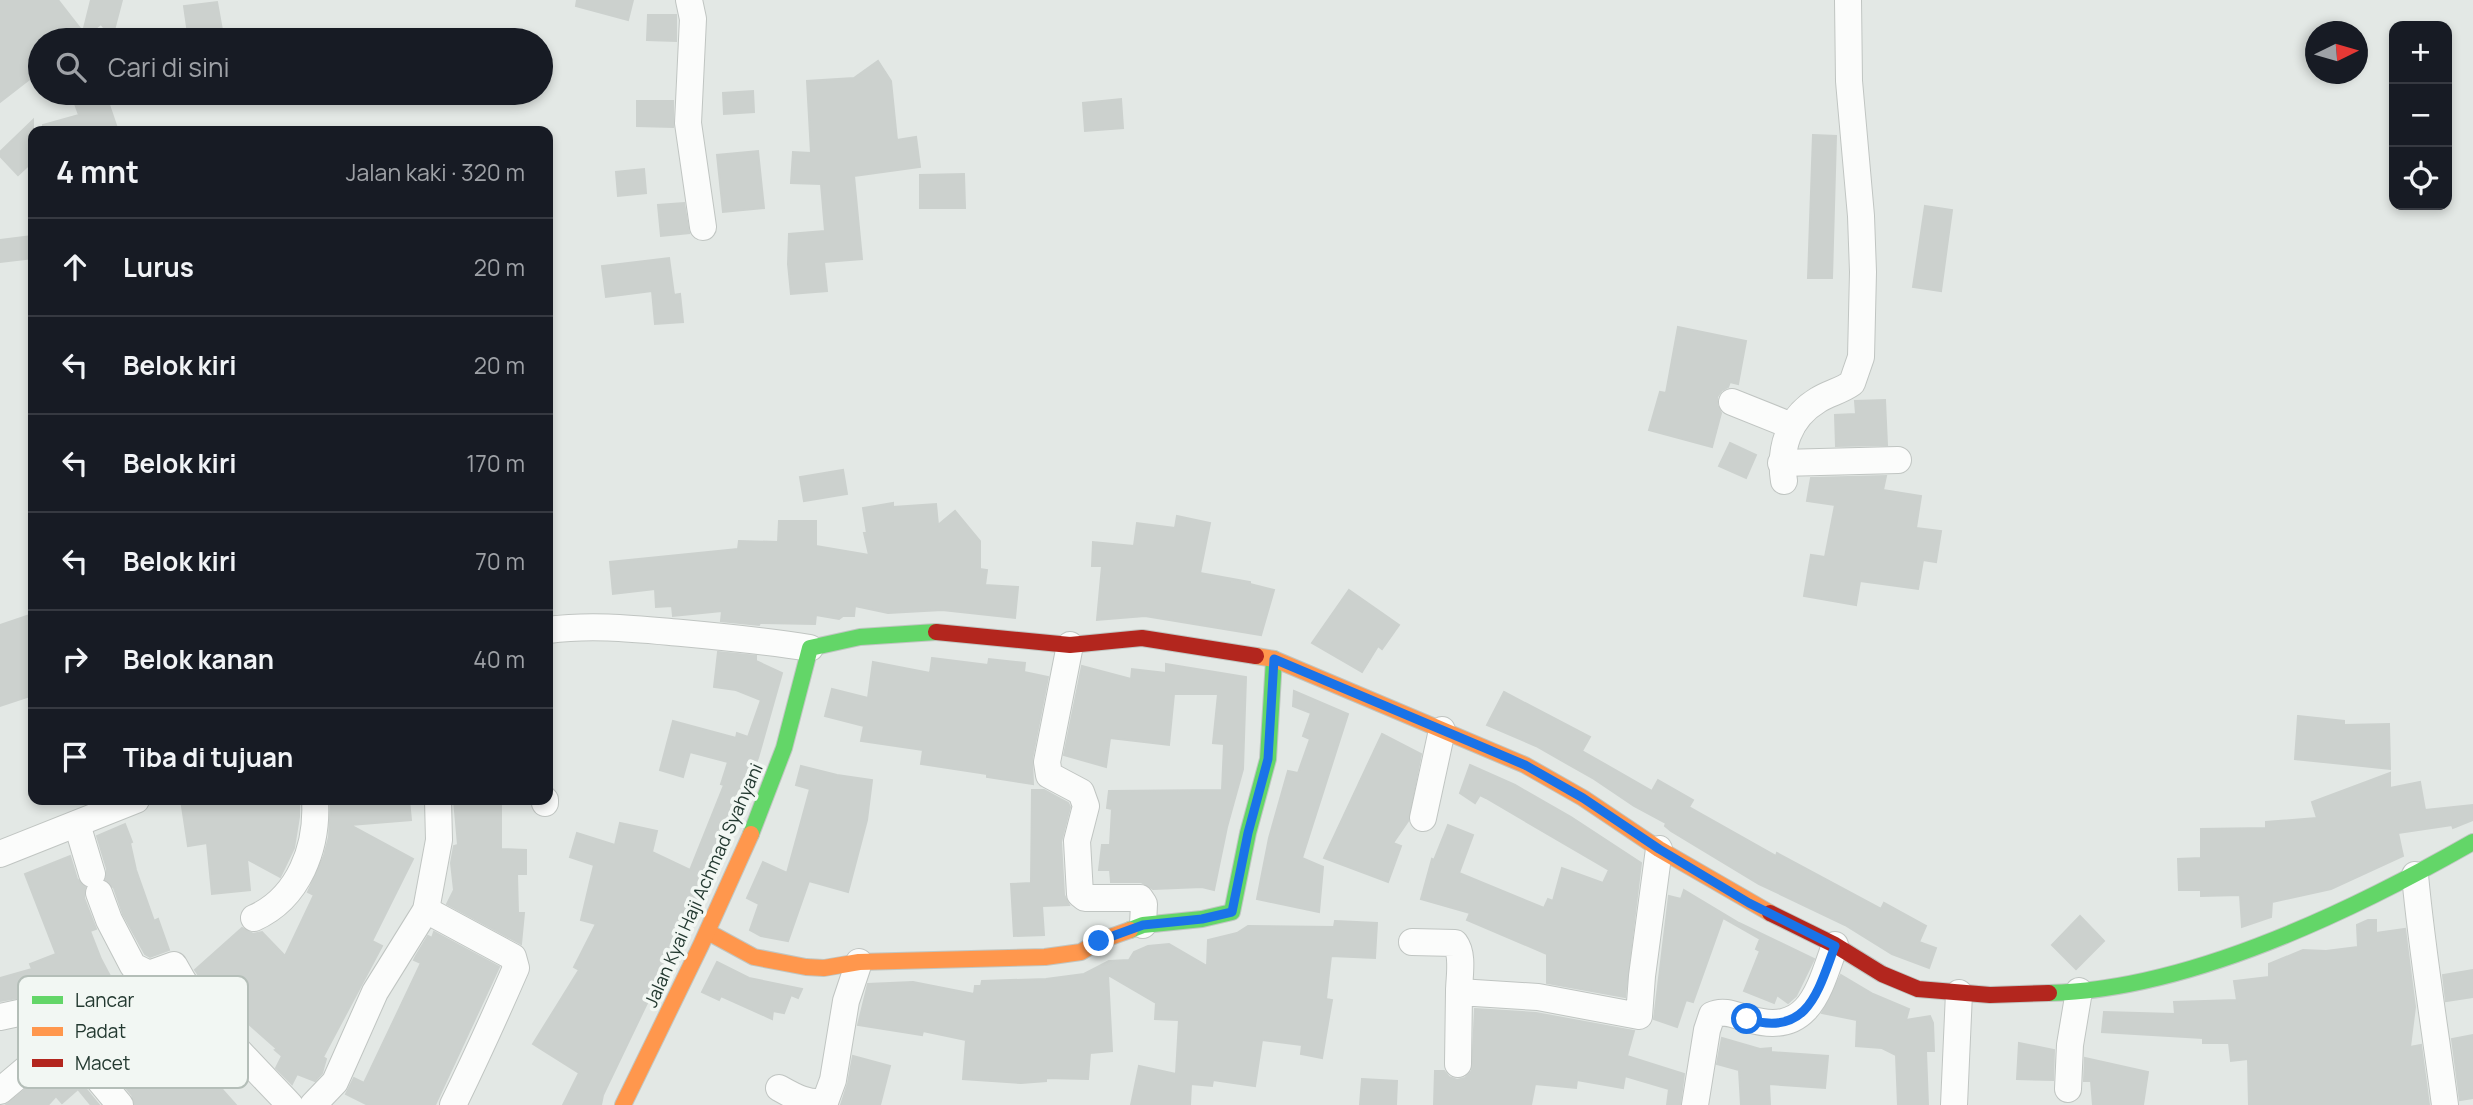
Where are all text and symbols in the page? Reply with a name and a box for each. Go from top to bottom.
north arrow [2305,21,2368,84]
map controls [2389,21,2452,210]
button: + [2389,21,2452,84]
search box [28,28,553,105]
icon: search [52,48,90,86]
text: Cari di sini [108,49,230,85]
button: − [2389,84,2452,147]
button: locate [2389,147,2452,210]
text: 4 mnt [56,151,139,192]
text: Jalan kaki · 320 m [346,156,525,188]
icon: ahead [56,248,94,286]
text: Lurus [123,249,194,285]
text: 20 m [474,251,525,283]
icon: left [56,346,94,384]
text: Belok kiri [123,347,237,383]
text: 20 m [474,349,525,381]
icon: left [56,444,94,482]
text: Belok kiri [123,445,237,481]
text: 170 m [466,447,525,479]
icon: left [56,542,94,580]
text: Belok kiri [123,543,237,579]
text: 70 m [475,545,525,577]
icon: right [56,640,94,678]
text: Belok kanan [123,641,274,677]
text: 40 m [473,643,525,675]
icon: arrive [56,738,94,776]
text: Tiba di tujuan [123,739,293,775]
street label: Jalan Kyai Haji Achmad Syahyani [638,759,768,1011]
route end [1083,925,1114,956]
legend [18,976,248,1088]
text: Lancar [75,987,134,1013]
route start [1731,1003,1762,1034]
text: Padat [75,1018,126,1044]
text: Macet [75,1050,130,1076]

